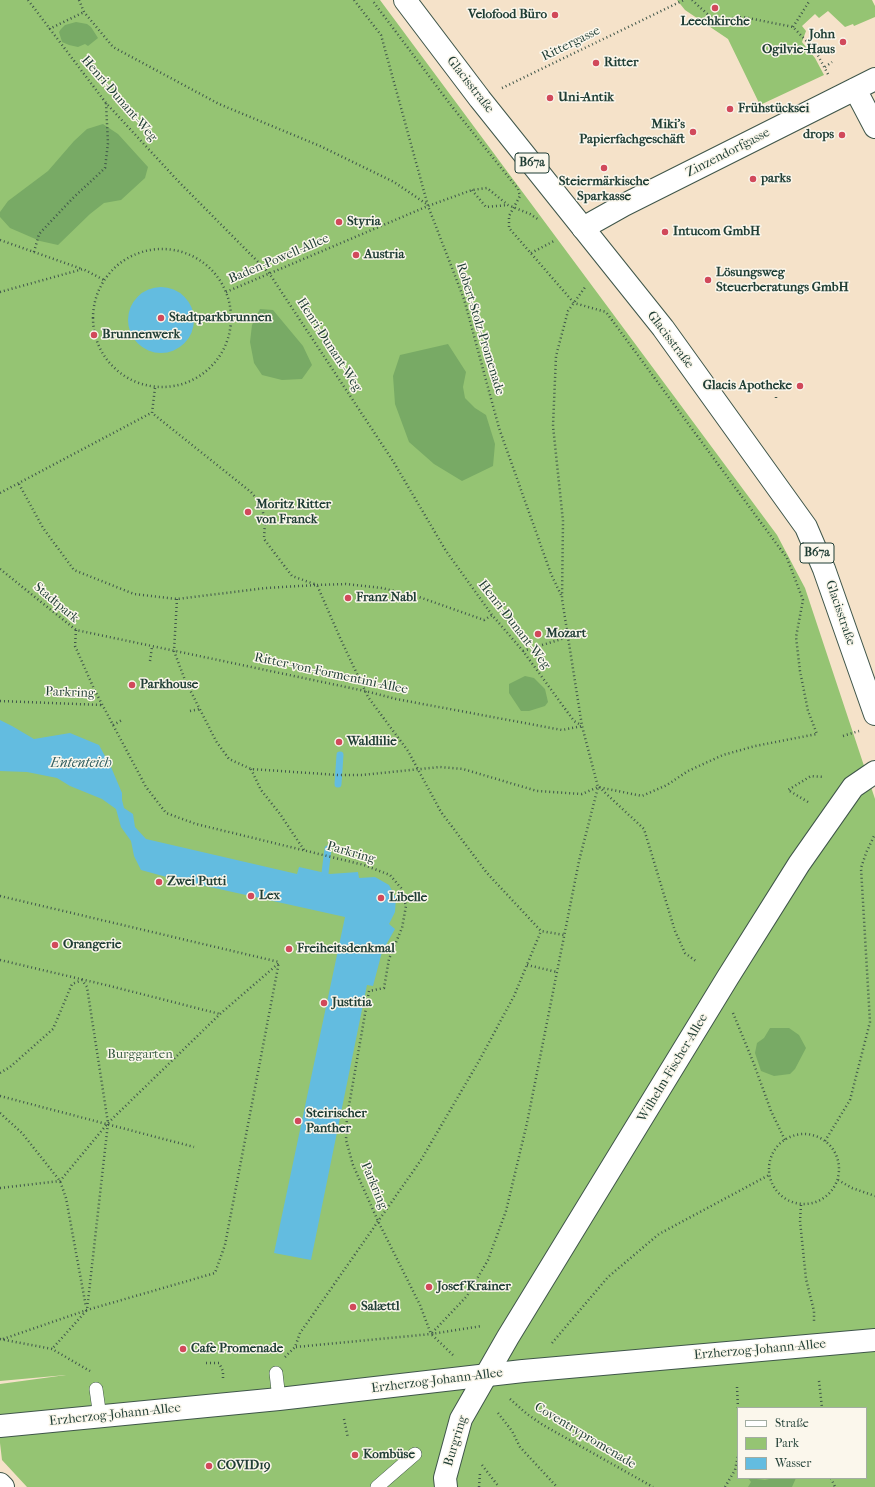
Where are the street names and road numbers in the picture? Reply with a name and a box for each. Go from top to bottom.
street label: Rittergasse [539,23,603,65]
street label: Henri-Dunant-Weg [78,53,160,145]
street label: Glacisstraße [443,54,497,116]
street label: Zinzendorfgasse [683,125,773,181]
road number: B67a [515,153,549,173]
street label: Baden-Powell-Allee [226,231,332,287]
street label: Robert-Stolz-Promenade [452,261,508,397]
street label: Henri-Dunant-Weg [293,295,365,395]
street label: Glacisstraße [643,308,697,372]
road number: B67a [800,543,834,563]
street label: Henri-Dunant-Weg [474,577,554,673]
street label: Glacisstraße [822,578,858,648]
street label: Stadtpark [30,580,82,626]
street label: Ritter-von-Formentini-Allee [253,650,409,698]
street label: Parkring [45,684,95,702]
street label: Parkring [325,839,377,867]
street label: Wilhelm-Fischer-Allee [634,1011,712,1125]
street label: Parkring [357,1160,391,1212]
street label: Erzherzog-Johann-Allee [693,1336,827,1364]
street label: Erzherzog-Johann-Allee [370,1365,504,1397]
street label: Erzherzog-Johann-Allee [48,1400,182,1430]
street label: Coventrypromenade [531,1400,639,1472]
street label: Burgring [441,1414,471,1468]

